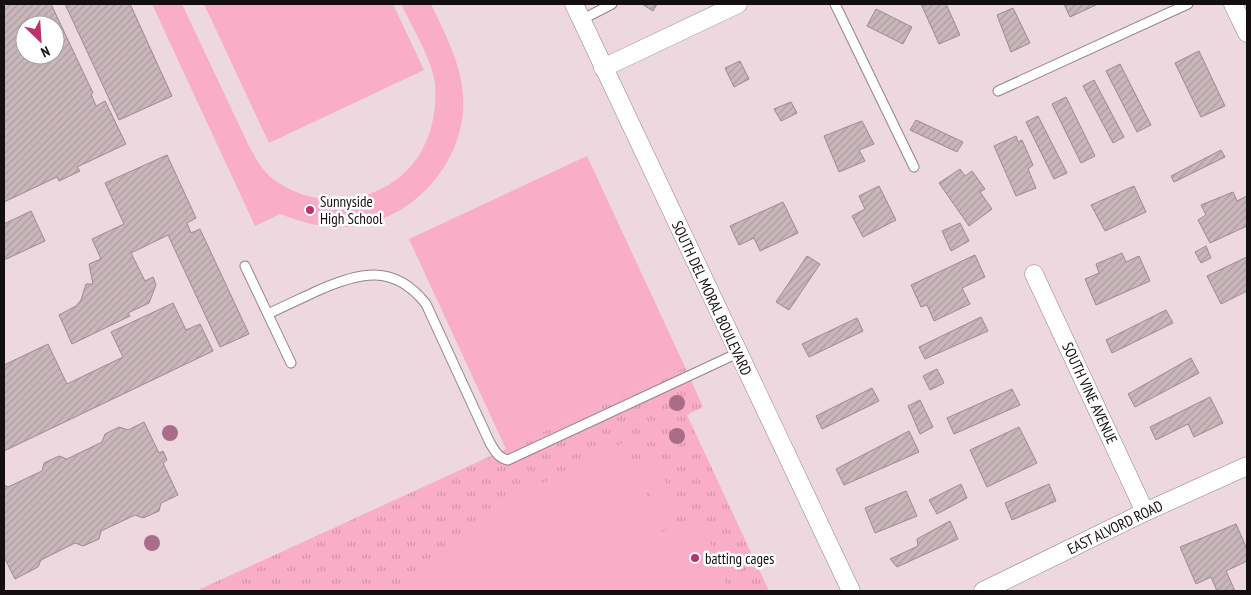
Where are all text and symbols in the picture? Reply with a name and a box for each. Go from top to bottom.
north arrow [15,15,65,65]
text: N [38,42,53,62]
place label: Sunnyside High School [320,192,383,228]
marker: Sunnyside High School [304,204,316,216]
street label: SOUTH DEL MORAL BOULEVARD [668,218,756,378]
street label: SOUTH VINE AVENUE [1058,339,1122,447]
street label: EAST ALVORD ROAD [1064,496,1166,558]
place label: batting cages [705,549,774,568]
marker: batting cages [689,552,701,564]

